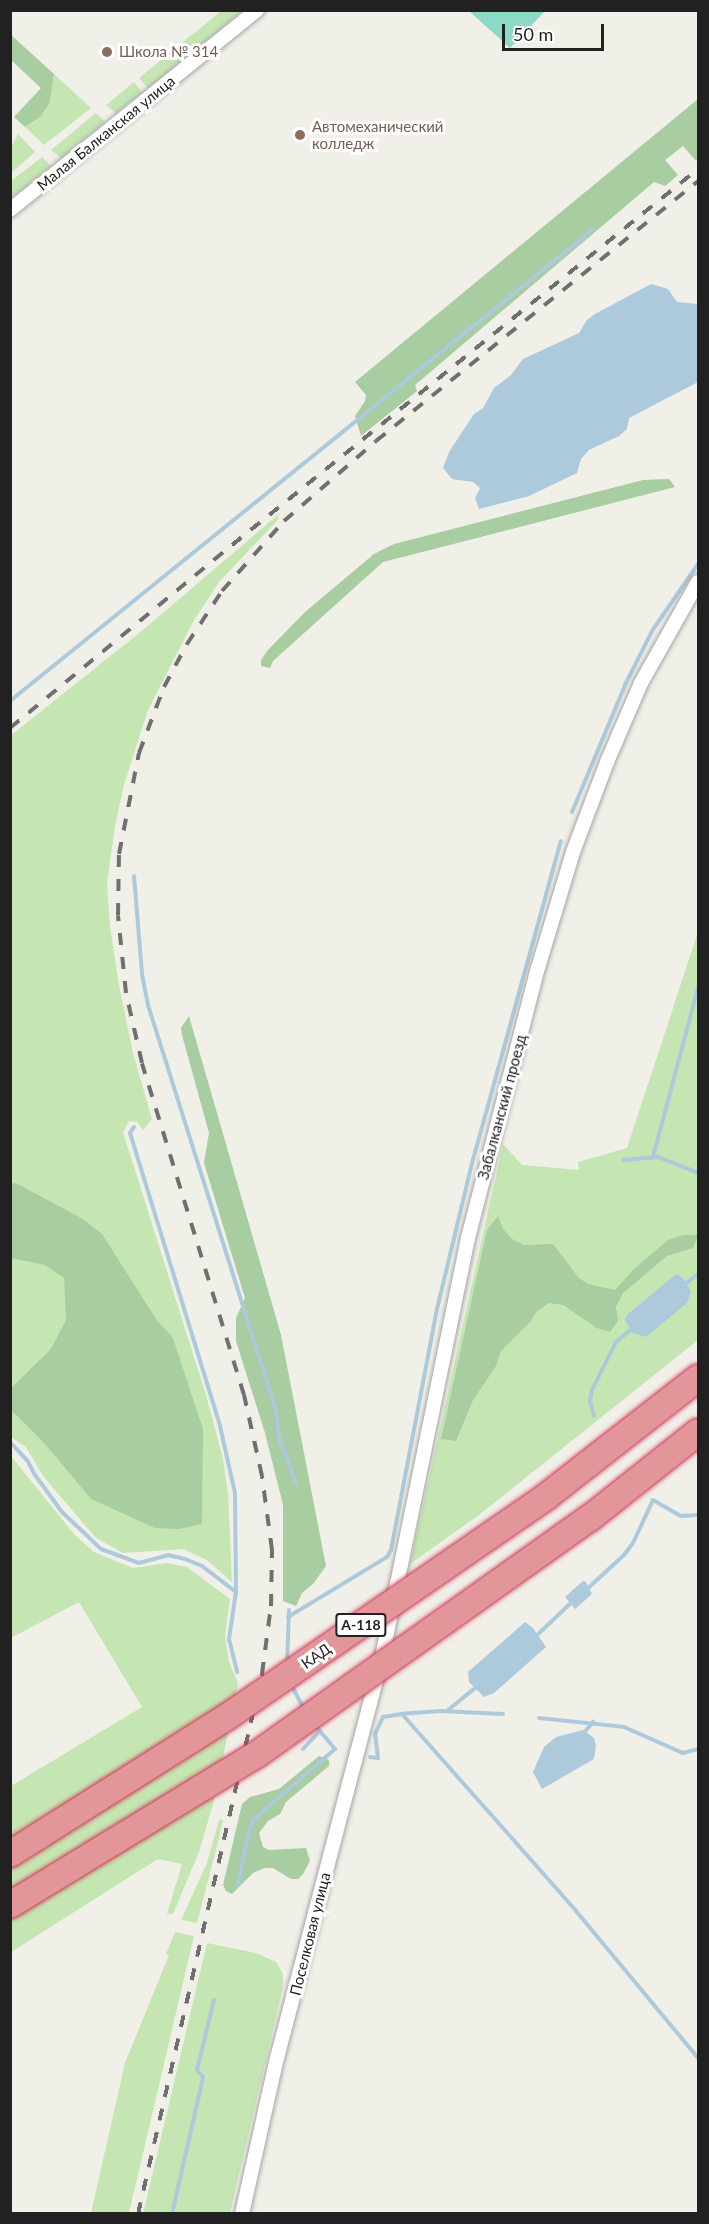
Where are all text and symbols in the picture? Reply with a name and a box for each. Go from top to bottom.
scale bar [505,12,607,50]
text: 50 m [513,23,553,45]
place label: Школа № 314 [119,43,218,61]
marker: Школа № 314 [100,45,114,59]
street label: Малая Балканская улица [33,72,179,194]
place label: Автомеханический колледж [312,117,443,152]
marker: Автомеханический колледж [293,128,307,142]
street label: Забалканский проезд [474,1032,530,1182]
road number: А-118 [334,1614,388,1636]
street label: КАД [298,1639,334,1673]
street label: Поселковая улица [286,1871,334,1997]

